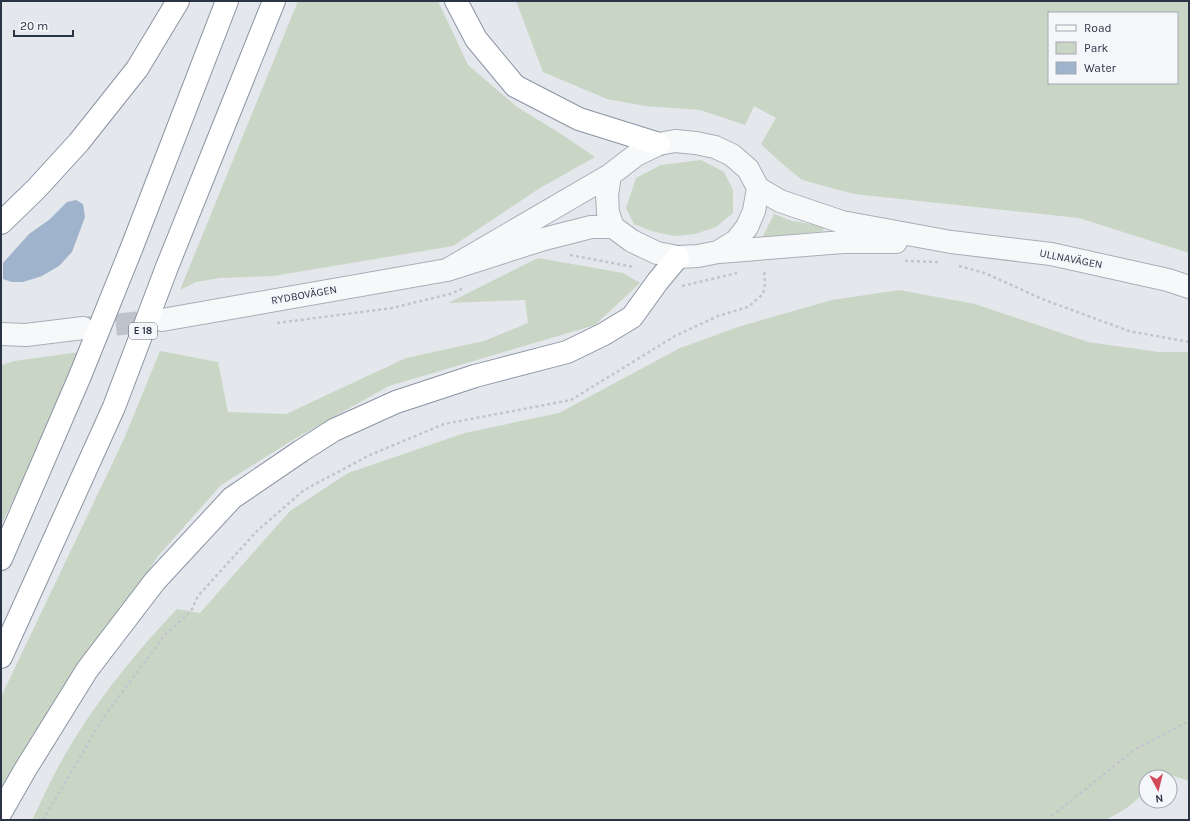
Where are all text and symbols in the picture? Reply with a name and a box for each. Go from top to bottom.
scale bar [14,12,73,38]
legend [1048,12,1178,84]
text: 20 m [20,19,48,33]
text: Road [1084,21,1112,35]
text: Park [1084,41,1109,55]
text: Water [1084,61,1117,75]
street label: ULLNAVÄGEN [1038,246,1104,271]
street label: RYDBOVÄGEN [270,282,338,307]
road number: E 18 [129,323,157,339]
north arrow [1138,769,1178,809]
text: N [1154,791,1164,805]

